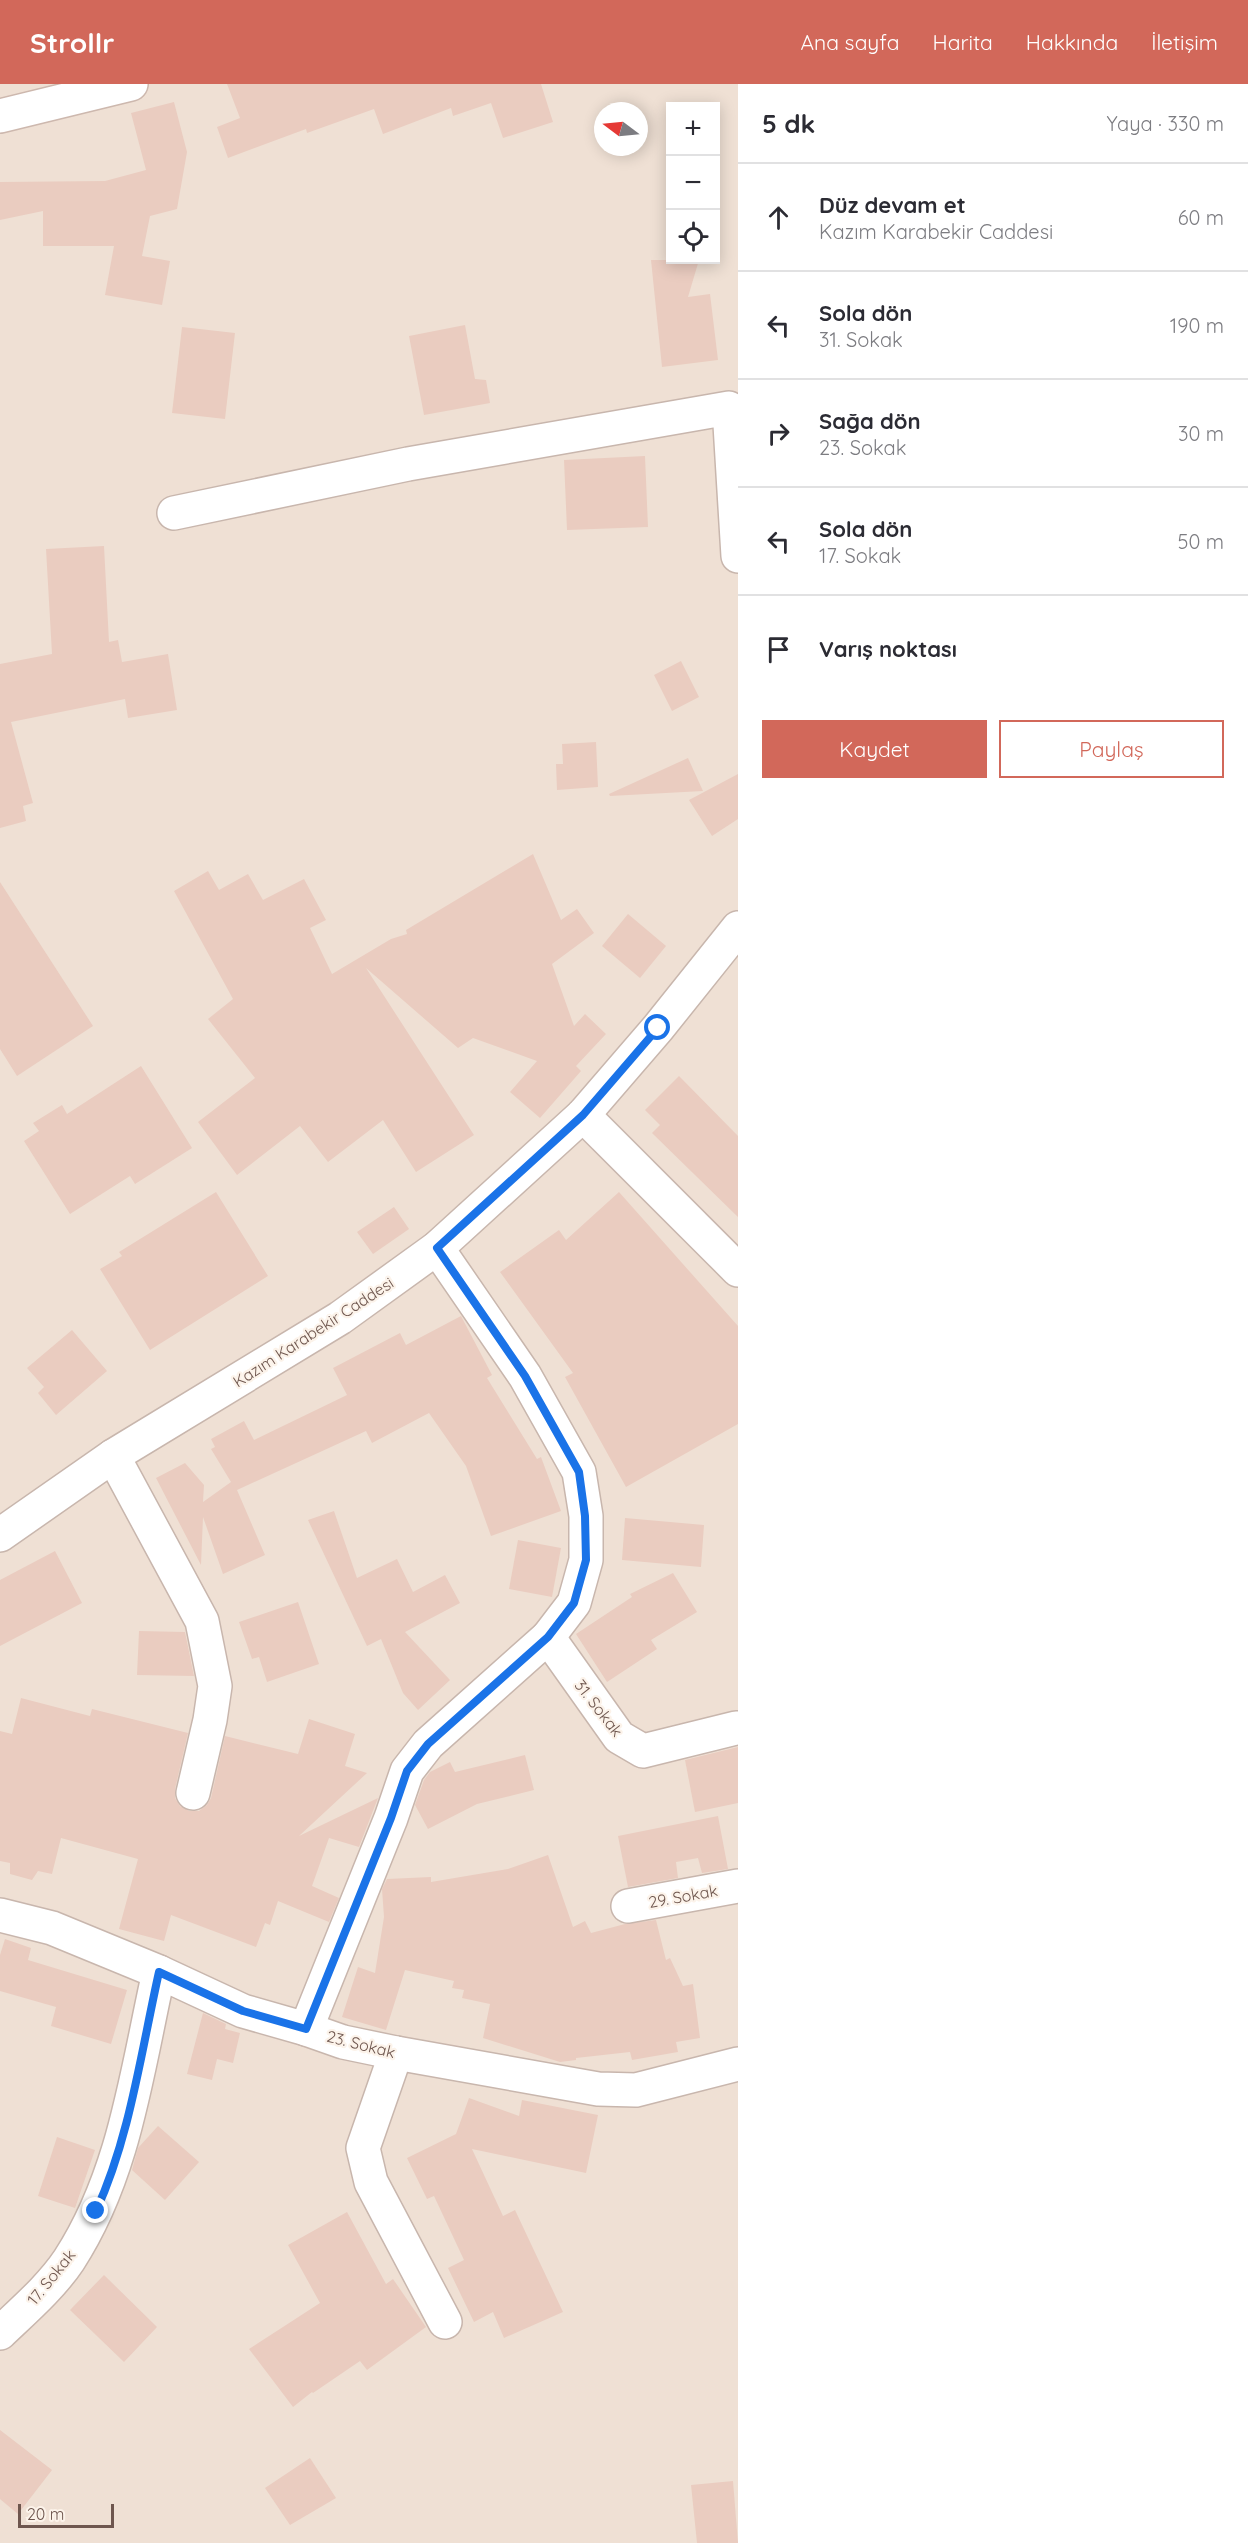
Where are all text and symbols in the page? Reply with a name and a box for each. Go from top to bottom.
text: Strollr [30,25,114,60]
text: Ana sayfa [800,29,900,55]
text: Harita [933,29,993,55]
text: Hakkında [1026,29,1118,55]
text: İletişim [1151,29,1218,55]
north arrow [594,102,648,156]
map controls [666,102,720,264]
button: + [666,102,720,156]
text: 5 dk [762,107,815,140]
text: Yaya · 330 m [1106,111,1224,136]
button: − [666,156,720,210]
text: Düz devam et [819,191,966,219]
icon: ahead [762,201,795,234]
text: 60 m [1178,205,1224,230]
button: locate [666,210,720,264]
text: Kazım Karabekir Caddesi [819,219,1053,244]
text: Sola dön [819,299,912,327]
icon: left [762,309,795,342]
text: 190 m [1170,313,1224,338]
text: 31. Sokak [819,327,903,352]
text: Sağa dön [819,407,921,435]
icon: right [762,417,795,450]
text: 30 m [1178,421,1224,446]
text: 23. Sokak [819,435,906,460]
text: Sola dön [819,515,912,543]
icon: left [762,525,795,558]
text: 50 m [1178,529,1224,554]
text: 17. Sokak [819,543,901,568]
icon: arrive [762,633,795,666]
text: Varış noktası [819,635,957,663]
button: Kaydet [762,720,987,778]
button: Paylaş [999,720,1224,778]
route start [644,1014,670,1040]
street label: Kazım Karabekir Caddesi [229,1273,397,1391]
street label: 31. Sokak [571,1675,627,1741]
street label: 29. Sokak [647,1880,719,1912]
street label: 23. Sokak [325,2026,397,2062]
route end [82,2197,108,2223]
street label: 17. Sokak [23,2245,79,2309]
scale bar [18,2501,114,2528]
text: 20 m [27,2504,64,2524]

